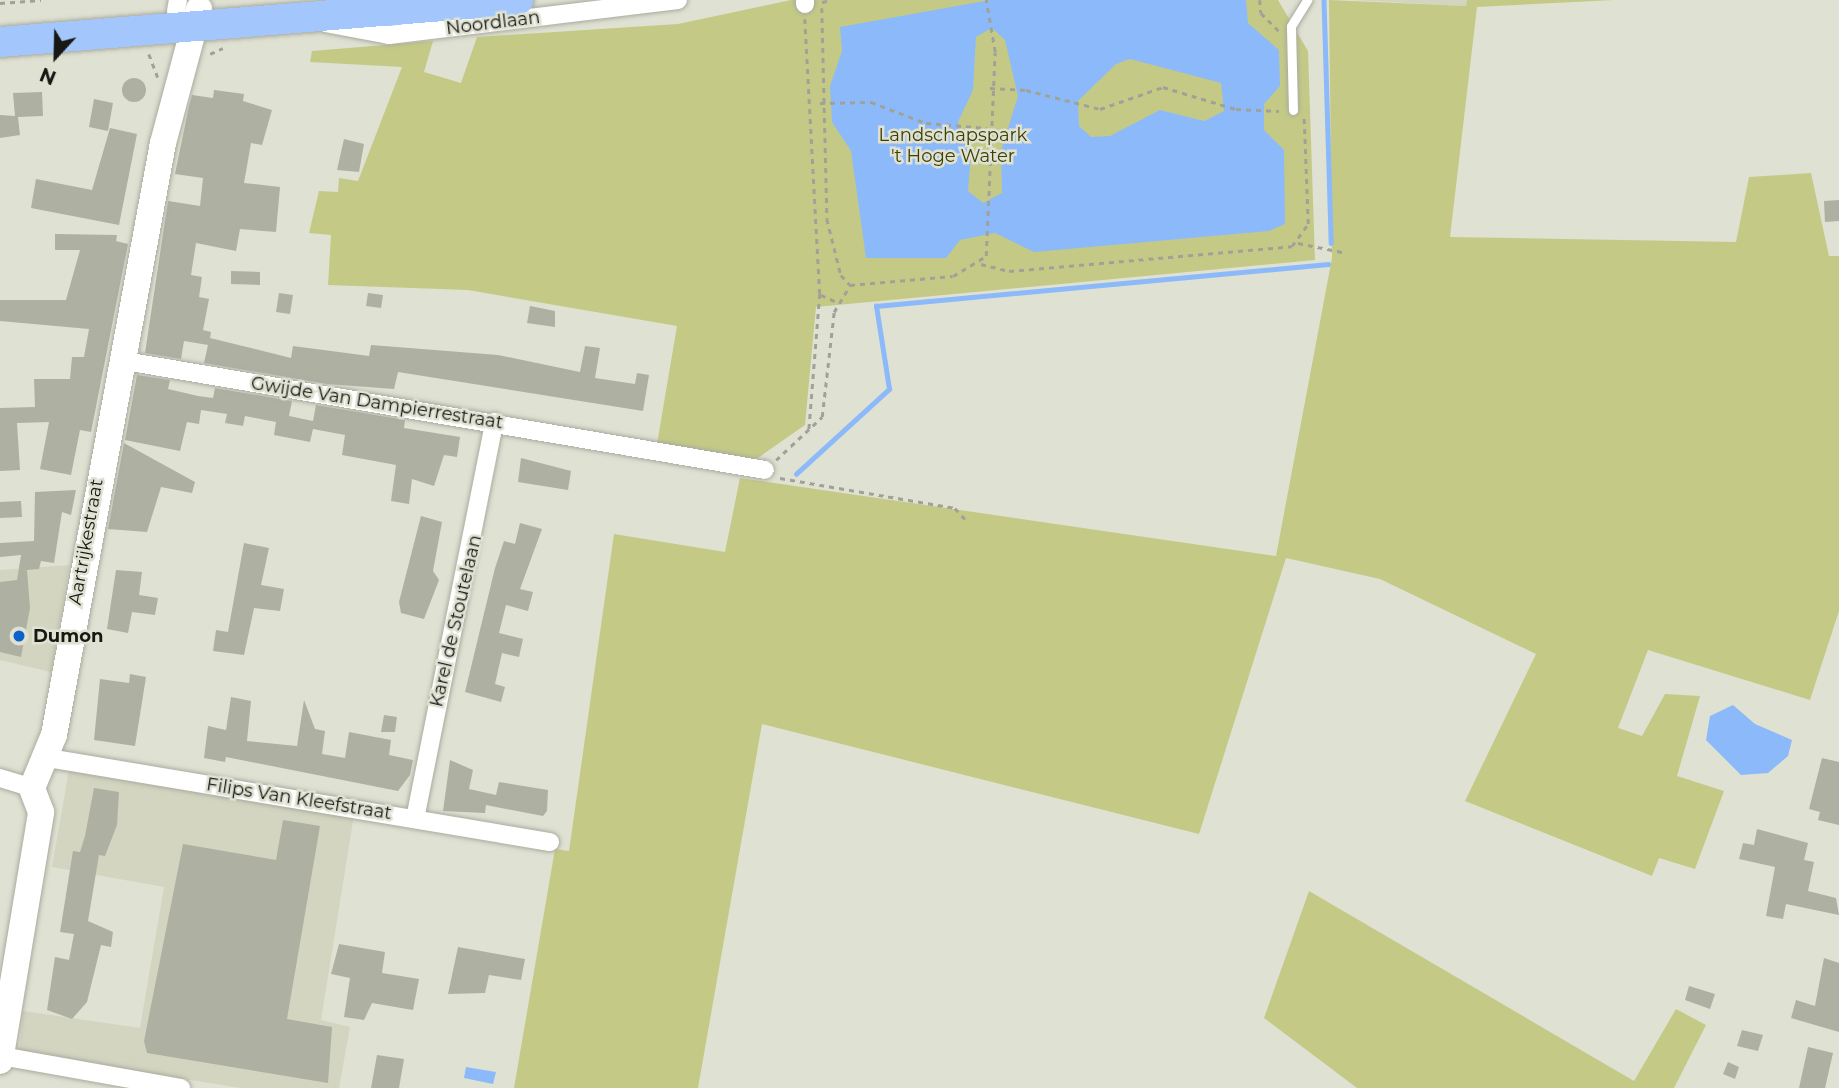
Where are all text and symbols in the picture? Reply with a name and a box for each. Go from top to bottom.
street label: Noordlaan [445,7,541,39]
north arrow [21,21,91,91]
text: N [37,62,59,89]
park label: Landschapspark 't Hoge Water [879,125,1027,168]
street label: Gwijde Van Dampierrestraat [249,372,505,434]
street label: Aartrijkestraat [64,477,108,607]
street label: Karel de Stoutelaan [426,533,486,709]
place label: Dumon [33,625,103,647]
marker: Dumon [11,628,27,644]
street label: Filips Van Kleefstraat [205,774,393,824]

